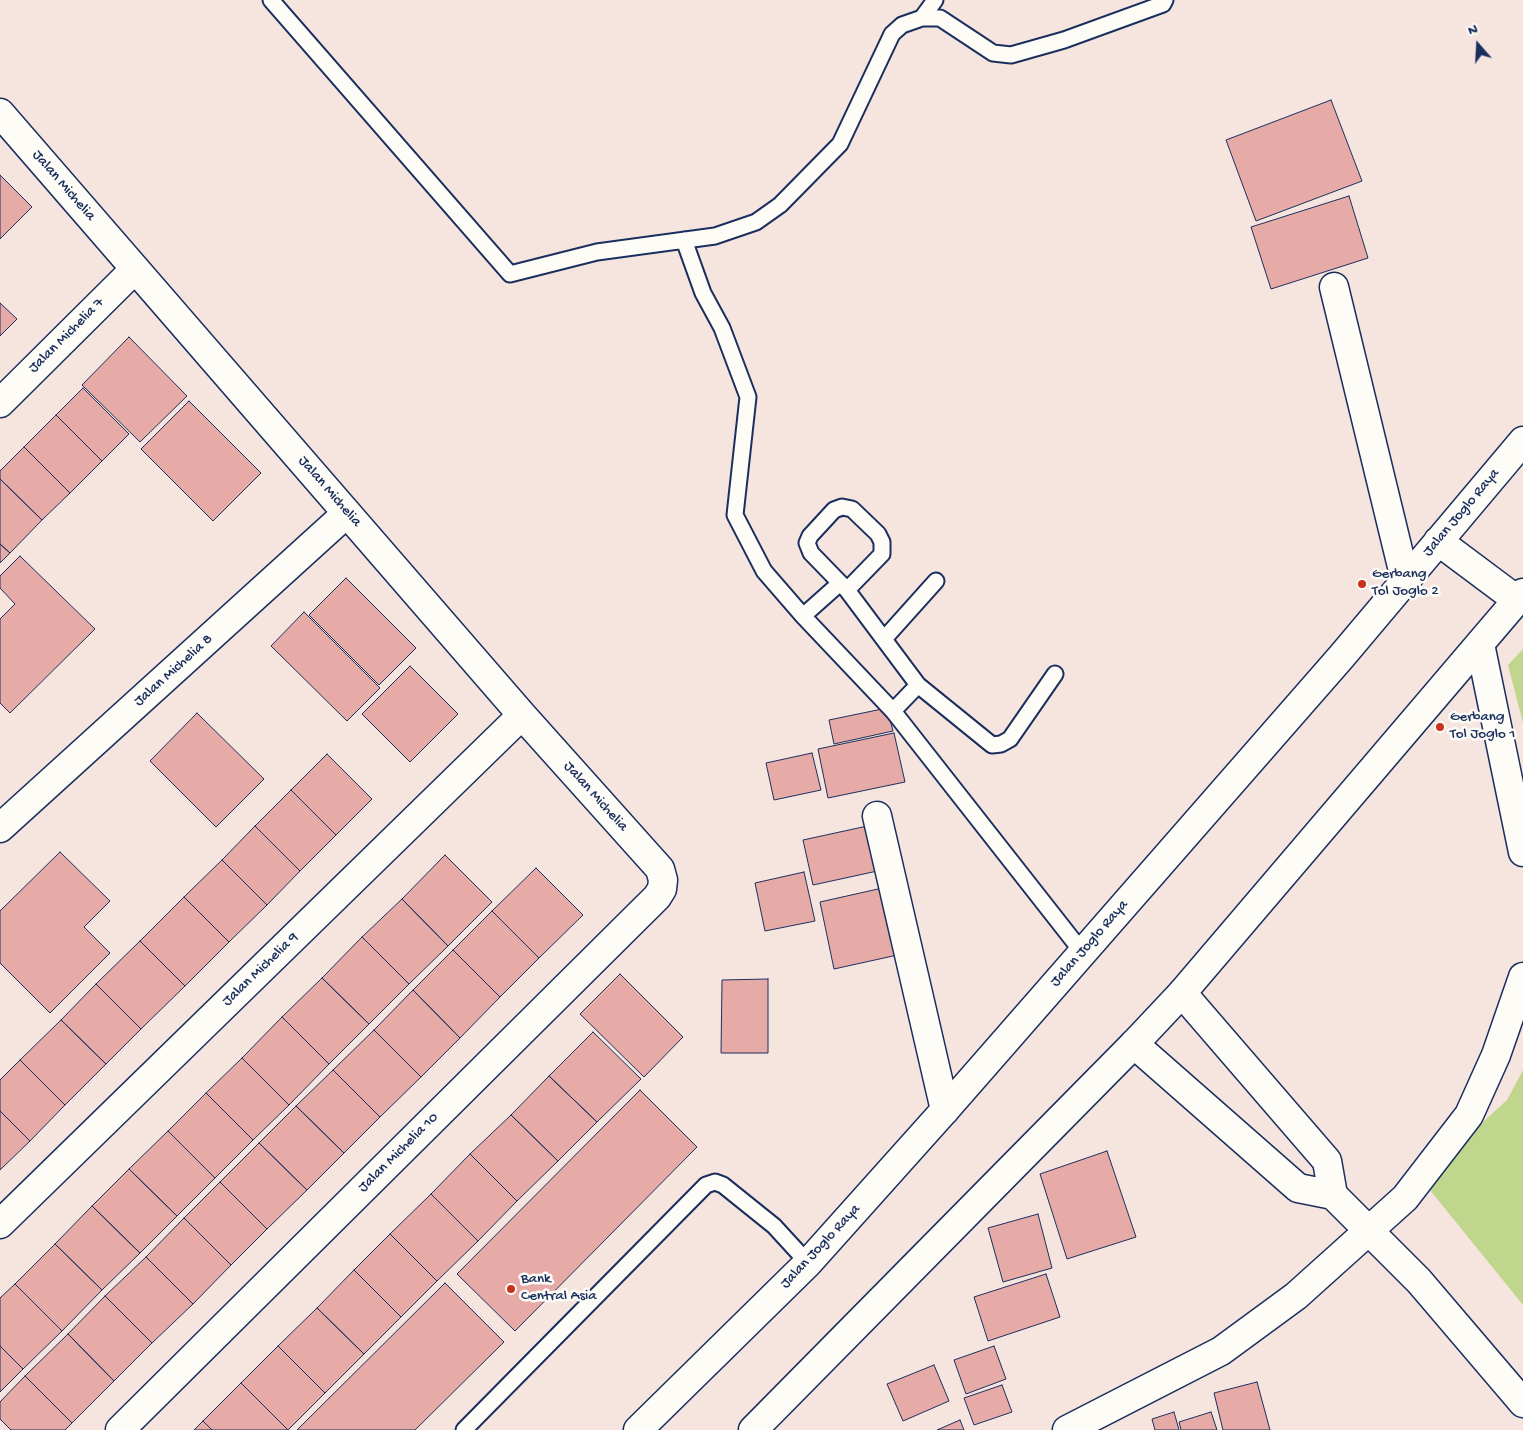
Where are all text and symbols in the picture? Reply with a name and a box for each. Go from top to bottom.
north arrow [1453,20,1503,70]
text: N [1466,21,1480,40]
street label: Jalan Michelia [27,147,99,225]
street label: Jalan Michelia 7 [26,295,108,377]
street label: Jalan Michelia [293,453,365,531]
street label: Jalan Joglo Raya [1420,465,1504,561]
place label: Gerbang Tol Joglo 2 [1372,566,1439,601]
marker: Gerbang Tol Joglo 2 [1356,578,1368,590]
street label: Jalan Michelia 8 [131,631,217,711]
place label: Gerbang Tol Joglo 1 [1450,709,1515,744]
marker: Gerbang Tol Joglo 1 [1434,721,1446,733]
street label: Jalan Michelia [559,758,631,836]
street label: Jalan Joglo Raya [1047,897,1133,991]
street label: Jalan Michelia 9 [219,929,303,1011]
street label: Jalan Michelia 10 [355,1109,443,1197]
street label: Jalan Joglo Raya [777,1201,865,1293]
place label: Bank Central Asia [521,1271,597,1306]
marker: Bank Central Asia [505,1283,517,1295]

